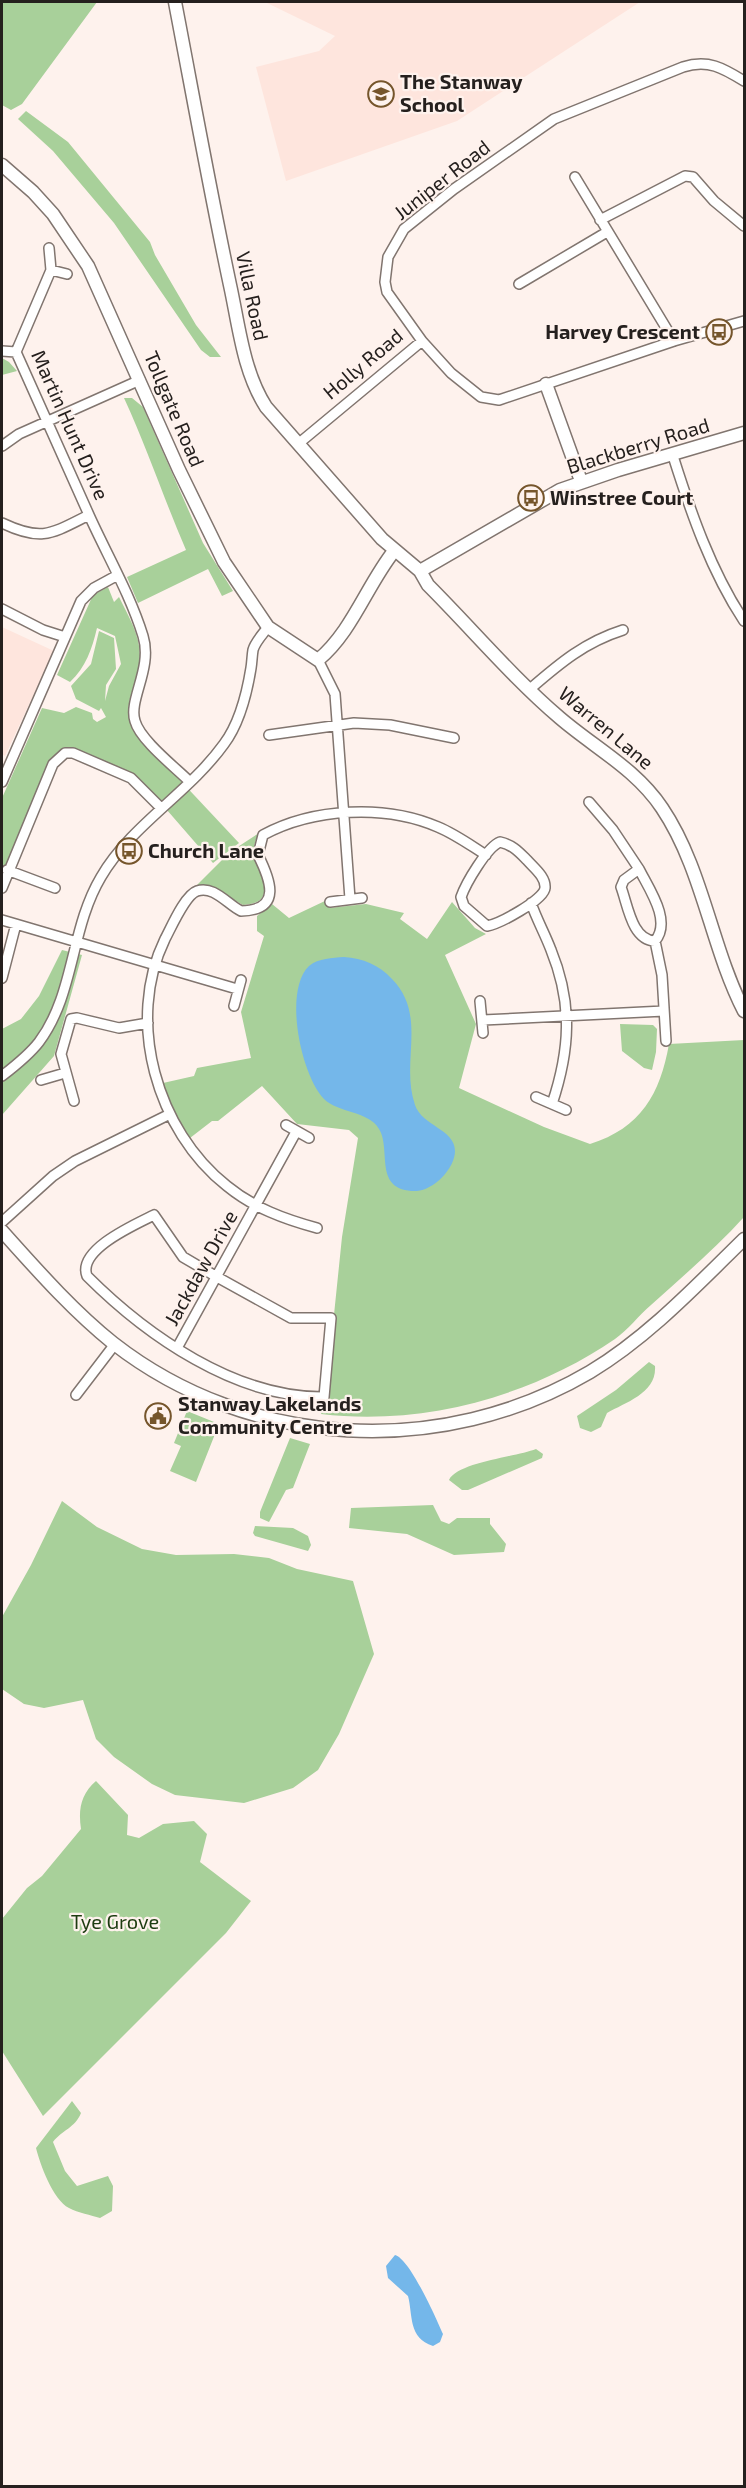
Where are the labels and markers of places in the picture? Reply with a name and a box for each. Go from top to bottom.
place label: The Stanway School [400,69,523,116]
school or university icon: The Stanway School [366,79,396,109]
bus stop icon: Harvey Crescent [704,317,734,347]
place label: Harvey Crescent [545,319,700,344]
bus stop icon: Winstree Court [516,483,546,513]
place label: Winstree Court [550,485,693,509]
bus stop icon: Church Lane [114,836,144,866]
place label: Church Lane [148,838,264,862]
place label: Stanway Lakelands Community Centre [178,1391,361,1439]
public building icon: Stanway Lakelands Community Centre [143,1401,173,1431]

